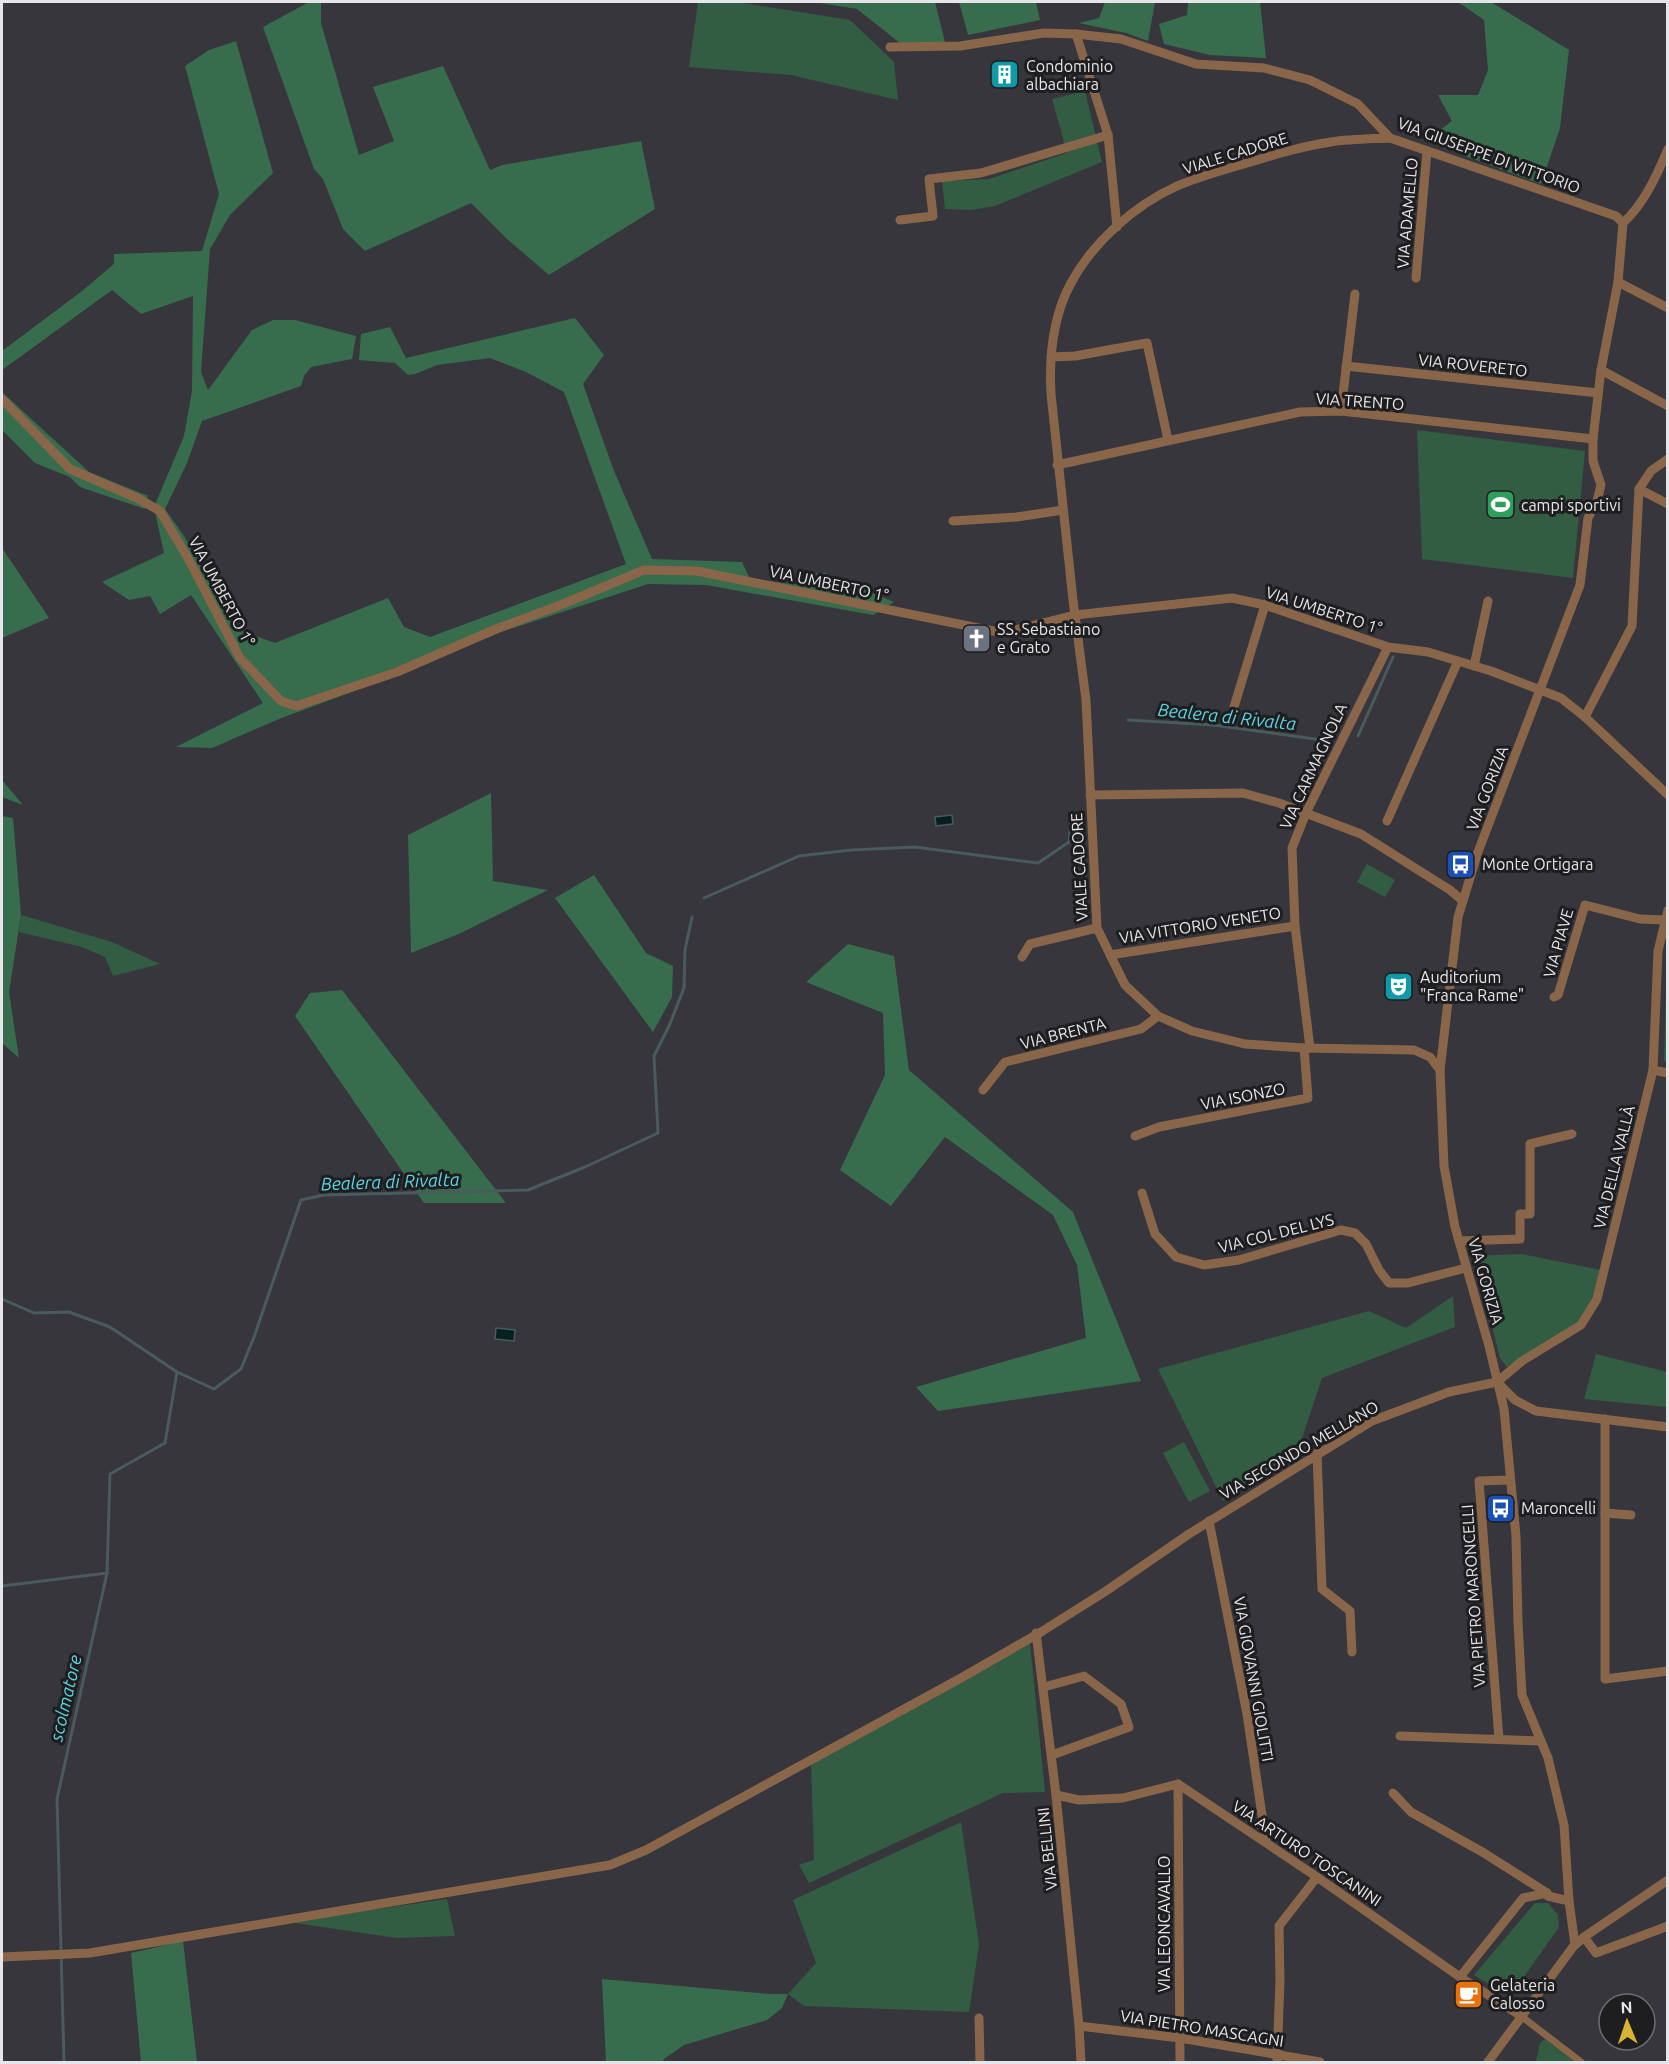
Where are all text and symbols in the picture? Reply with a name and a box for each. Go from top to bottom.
place label: Condominio albachiara [1026,57,1113,93]
building icon: Condominio albachiara [989,59,1021,91]
street label: VIA GIUSEPPE DI VITTORIO [1395,114,1583,196]
street label: VIALE CADORE [1180,128,1290,177]
street label: VIA ADAMELLO [1393,157,1421,269]
street label: VIA ROVERETO [1418,350,1528,380]
street label: VIA TRENTO [1315,389,1405,413]
sports icon: campi sportivi [1484,489,1516,521]
place label: campi sportivi [1521,496,1621,514]
street label: VIA UMBERTO 1° [186,533,258,649]
street label: VIA UMBERTO 1° [768,562,890,604]
street label: VIA UMBERTO 1° [1264,583,1384,637]
place label: SS. Sebastiano e Grato [997,620,1100,656]
church icon: SS. Sebastiano e Grato [960,622,992,654]
water label: Bealera di Rivalta [1157,699,1297,733]
street label: VIA CARMAGNOLA [1276,700,1350,832]
street label: VIA GORIZIA [1463,743,1512,833]
street label: VIALE CADORE [1067,812,1091,922]
bus stop icon: Monte Ortigara [1445,848,1477,880]
place label: Monte Ortigara [1482,855,1594,873]
street label: VIA VITTORIO VENETO [1118,903,1282,947]
street label: VIA PIAVE [1540,907,1576,979]
place label: Auditorium "Franca Rame" [1420,968,1524,1004]
theatre icon: Auditorium "Franca Rame" [1383,970,1415,1002]
street label: VIA BRENTA [1018,1014,1108,1052]
street label: VIA ISONZO [1199,1079,1287,1113]
street label: VIA DELLA VALLÀ [1588,1103,1638,1230]
water label: Bealera di Rivalta [320,1169,460,1193]
street label: VIA COL DEL LYS [1216,1210,1336,1256]
street label: VIA GORIZIA [1465,1236,1507,1327]
street label: VIA SECONDO MELLANO [1216,1397,1382,1503]
bus stop icon: Maroncelli [1484,1492,1516,1524]
place label: Maroncelli [1521,1499,1596,1517]
street label: VIA PIETRO MARONCELLI [1458,1504,1488,1688]
street label: VIA GIOVANNI GIOLITTI [1231,1595,1277,1763]
water label: scolmatore [45,1653,85,1744]
street label: VIA ARTURO TOSCANINI [1229,1796,1385,1910]
street label: VIA BELLINI [1034,1807,1060,1891]
street label: VIA LEONCAVALLO [1155,1856,1173,1992]
place label: Gelateria Calosso [1490,1976,1555,2012]
cafe icon: Gelateria Calosso [1453,1978,1485,2010]
north arrow [1597,1992,1657,2052]
text: N [1620,1998,1633,2016]
street label: VIA PIETRO MASCAGNI [1119,2006,1285,2050]

